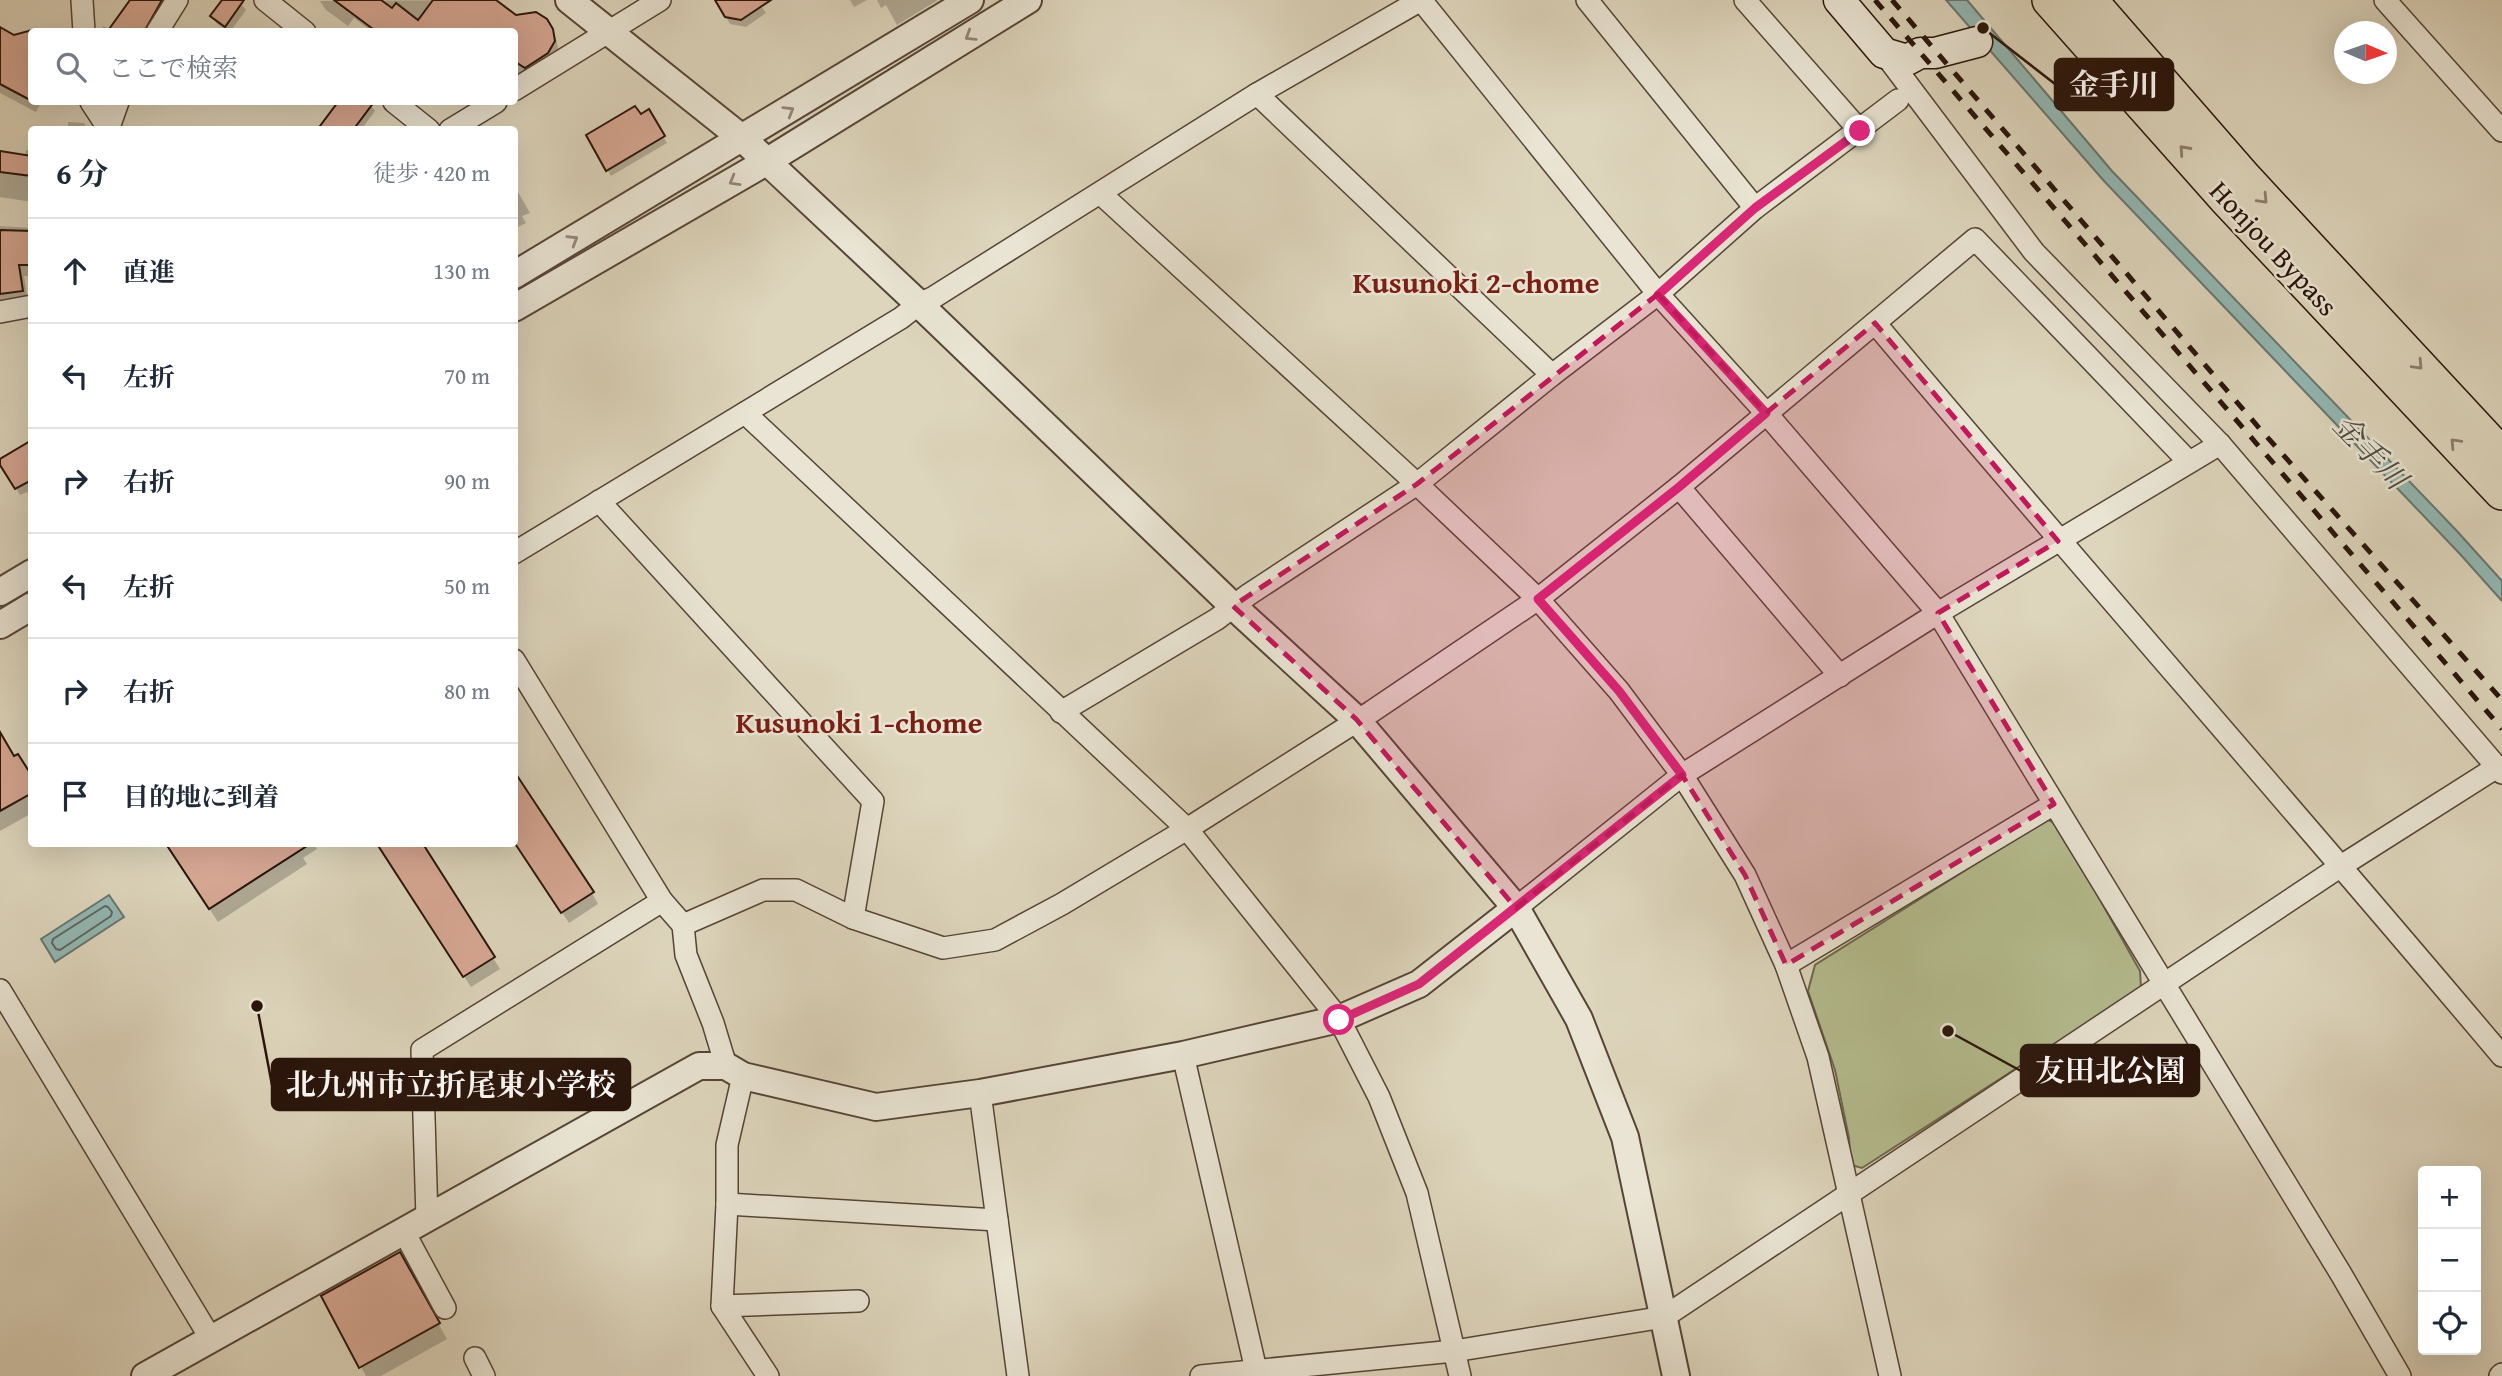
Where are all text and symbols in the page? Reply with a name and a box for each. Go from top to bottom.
north arrow [2334,21,2397,84]
search box [28,28,518,105]
one-way arrow [964,28,977,41]
icon: search [52,48,90,86]
text: ここで検索 [108,48,238,87]
callout: 金手川 [2055,59,2173,110]
text: 金手川 [2069,62,2159,106]
one-way arrow [782,106,795,119]
route end [1844,115,1875,146]
one-way arrow [2179,146,2192,159]
text: 6 分 [56,151,108,195]
text: 徒歩 · 420 m [373,156,490,189]
street label: Honjou Bypass [2201,171,2348,325]
one-way arrow [729,173,742,186]
one-way arrow [2255,191,2267,204]
one-way arrow [566,235,579,248]
icon: ahead [56,252,94,290]
text: 直進 [123,252,175,291]
text: 130 m [433,254,490,287]
district label: Kusunoki 2-chome [1353,260,1599,304]
icon: left [56,357,94,395]
text: 左折 [123,357,175,396]
one-way arrow [2409,357,2422,370]
text: 70 m [444,359,490,392]
water label: 金手川 [2324,404,2420,501]
one-way arrow [2451,438,2464,451]
icon: right [56,462,94,500]
text: 右折 [123,462,175,501]
text: 90 m [444,464,490,497]
icon: left [56,567,94,605]
text: 左折 [123,567,175,606]
text: 50 m [444,569,490,602]
icon: right [56,672,94,710]
text: 右折 [123,672,175,711]
text: 80 m [444,674,490,707]
district label: Kusunoki 1-chome [736,700,982,744]
icon: arrive [56,777,94,815]
text: 目的地に到着 [123,777,279,816]
route start [1323,1004,1354,1035]
callout: 友田北公園 [2021,1045,2199,1096]
text: 友田北公園 [2035,1048,2185,1092]
callout: 北九州市立折尾東小学校 [272,1059,630,1110]
text: 北九州市立折尾東小学校 [286,1062,616,1106]
map controls [2418,1166,2481,1355]
button: + [2418,1166,2481,1229]
button: − [2418,1229,2481,1292]
button: locate [2418,1292,2481,1355]

